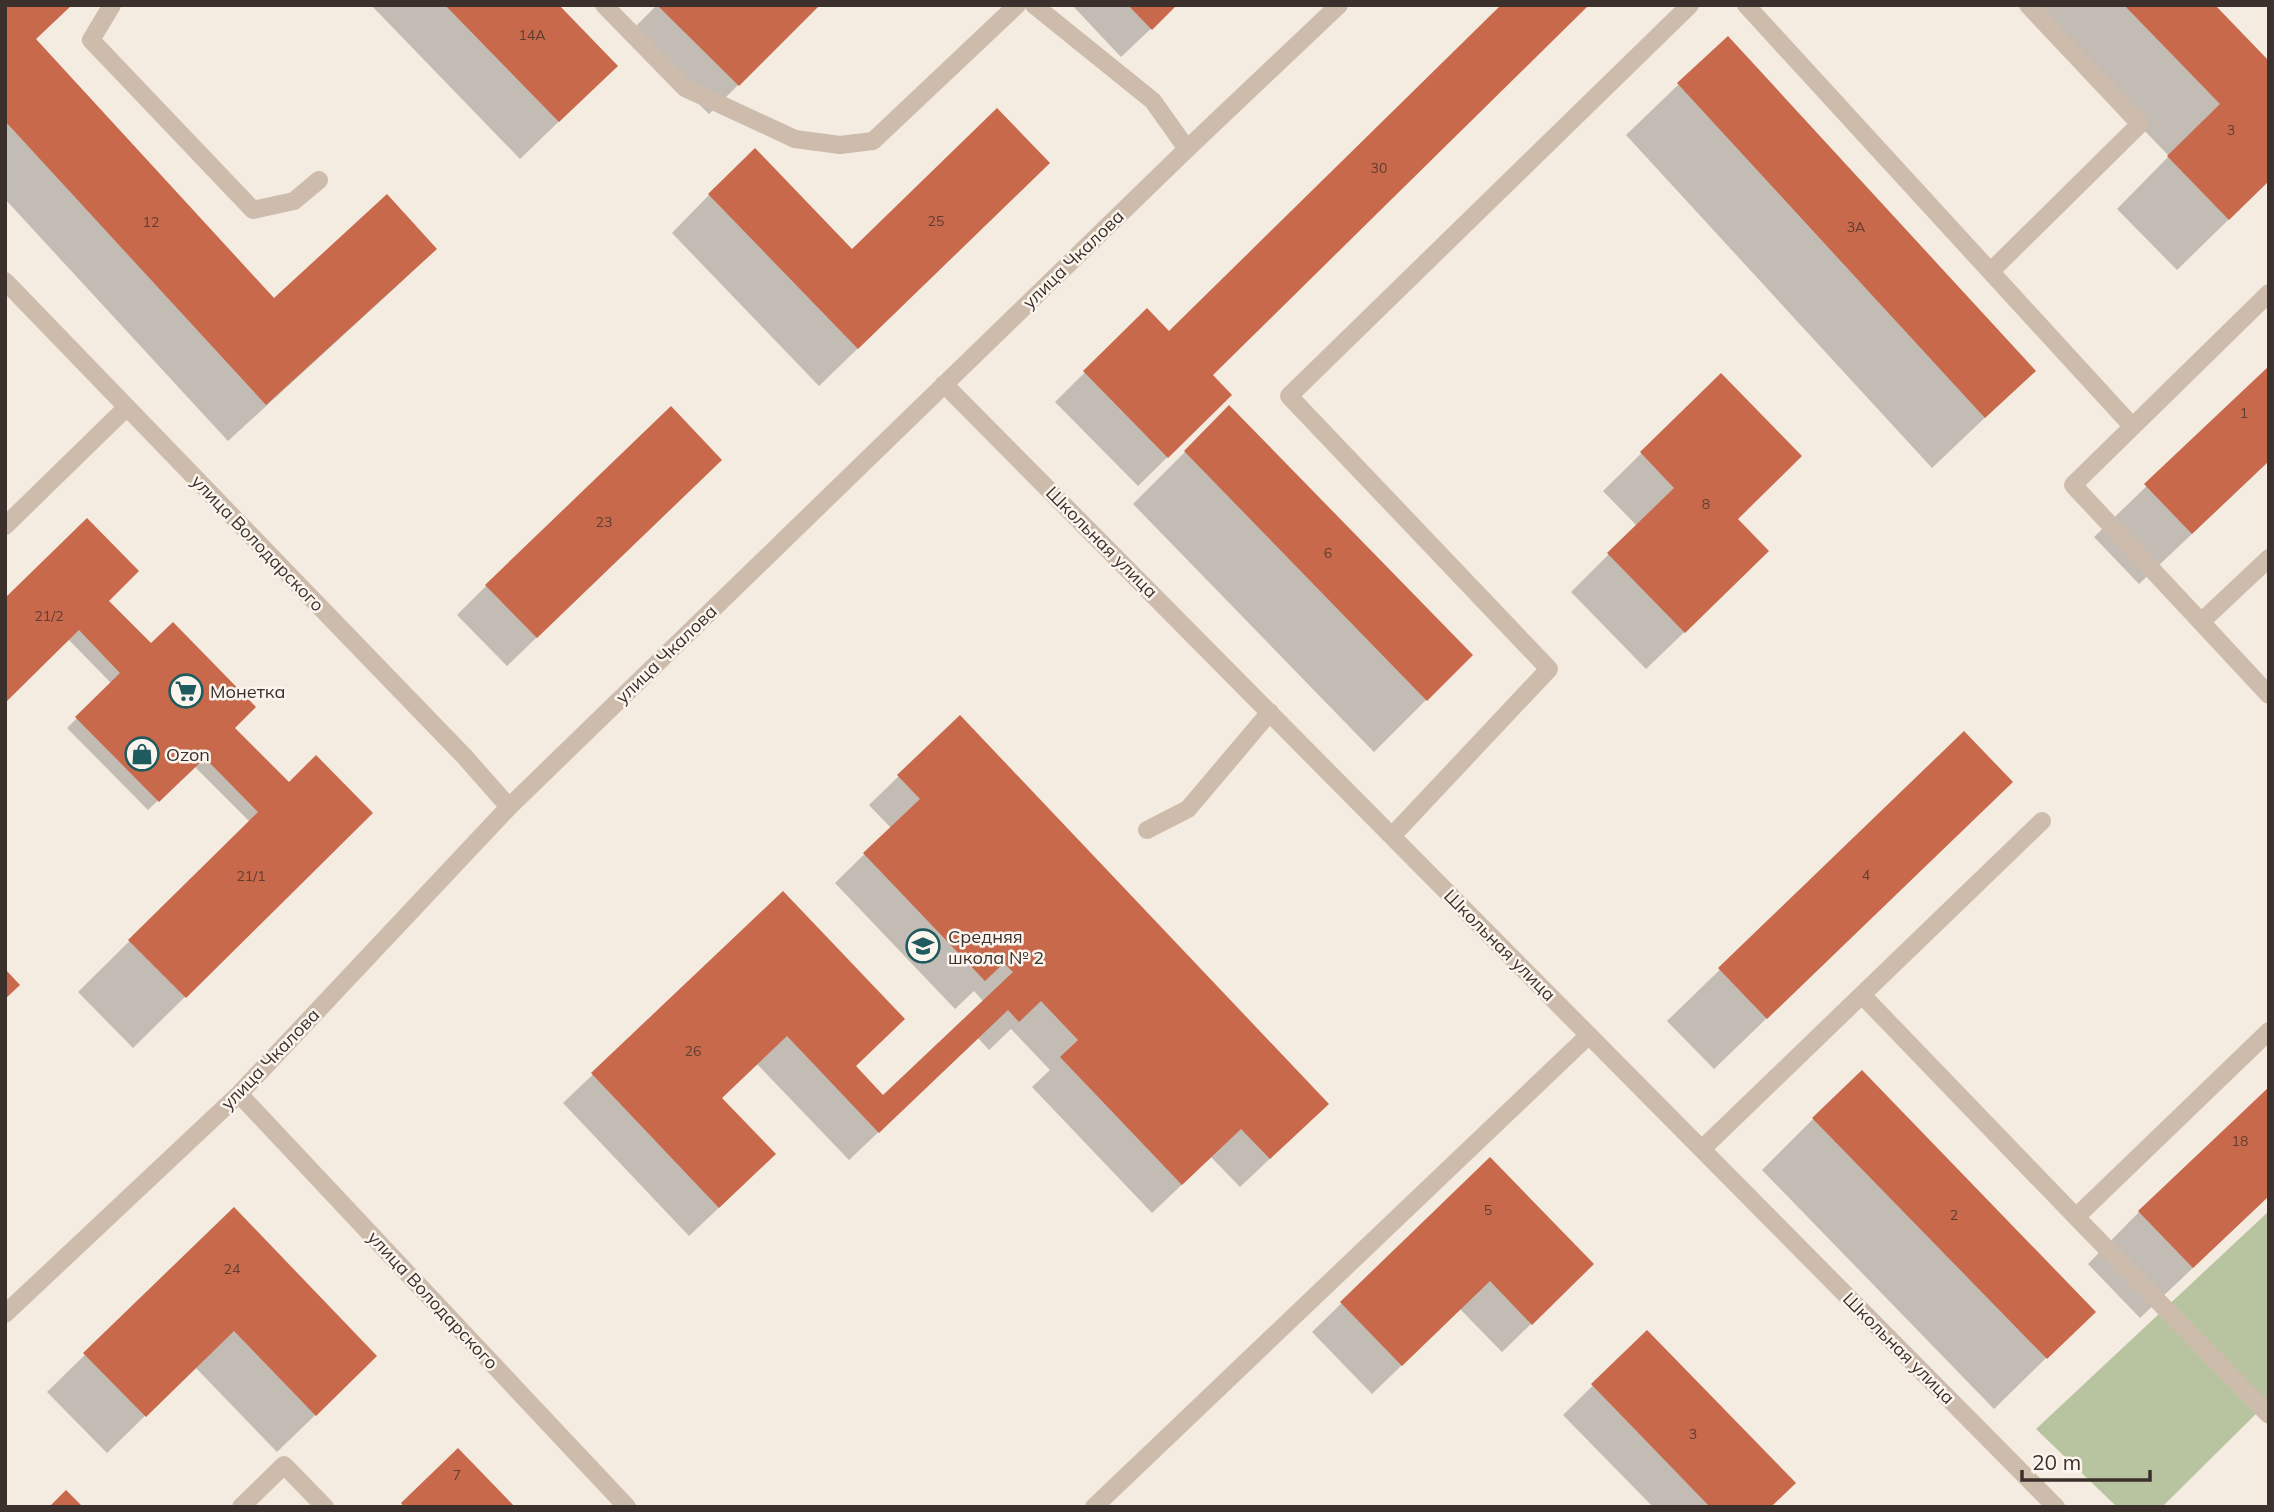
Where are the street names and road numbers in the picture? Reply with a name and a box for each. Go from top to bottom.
street label: улица Чкалова [1017,205,1129,313]
street label: улица Володарского [187,470,329,616]
street label: Школьная улица [1041,481,1163,603]
street label: улица Чкалова [610,600,722,708]
street label: Школьная улица [1439,884,1561,1006]
street label: улица Чкалова [216,1003,324,1115]
street label: улица Володарского [363,1226,503,1374]
street label: Школьная улица [1838,1287,1960,1409]

